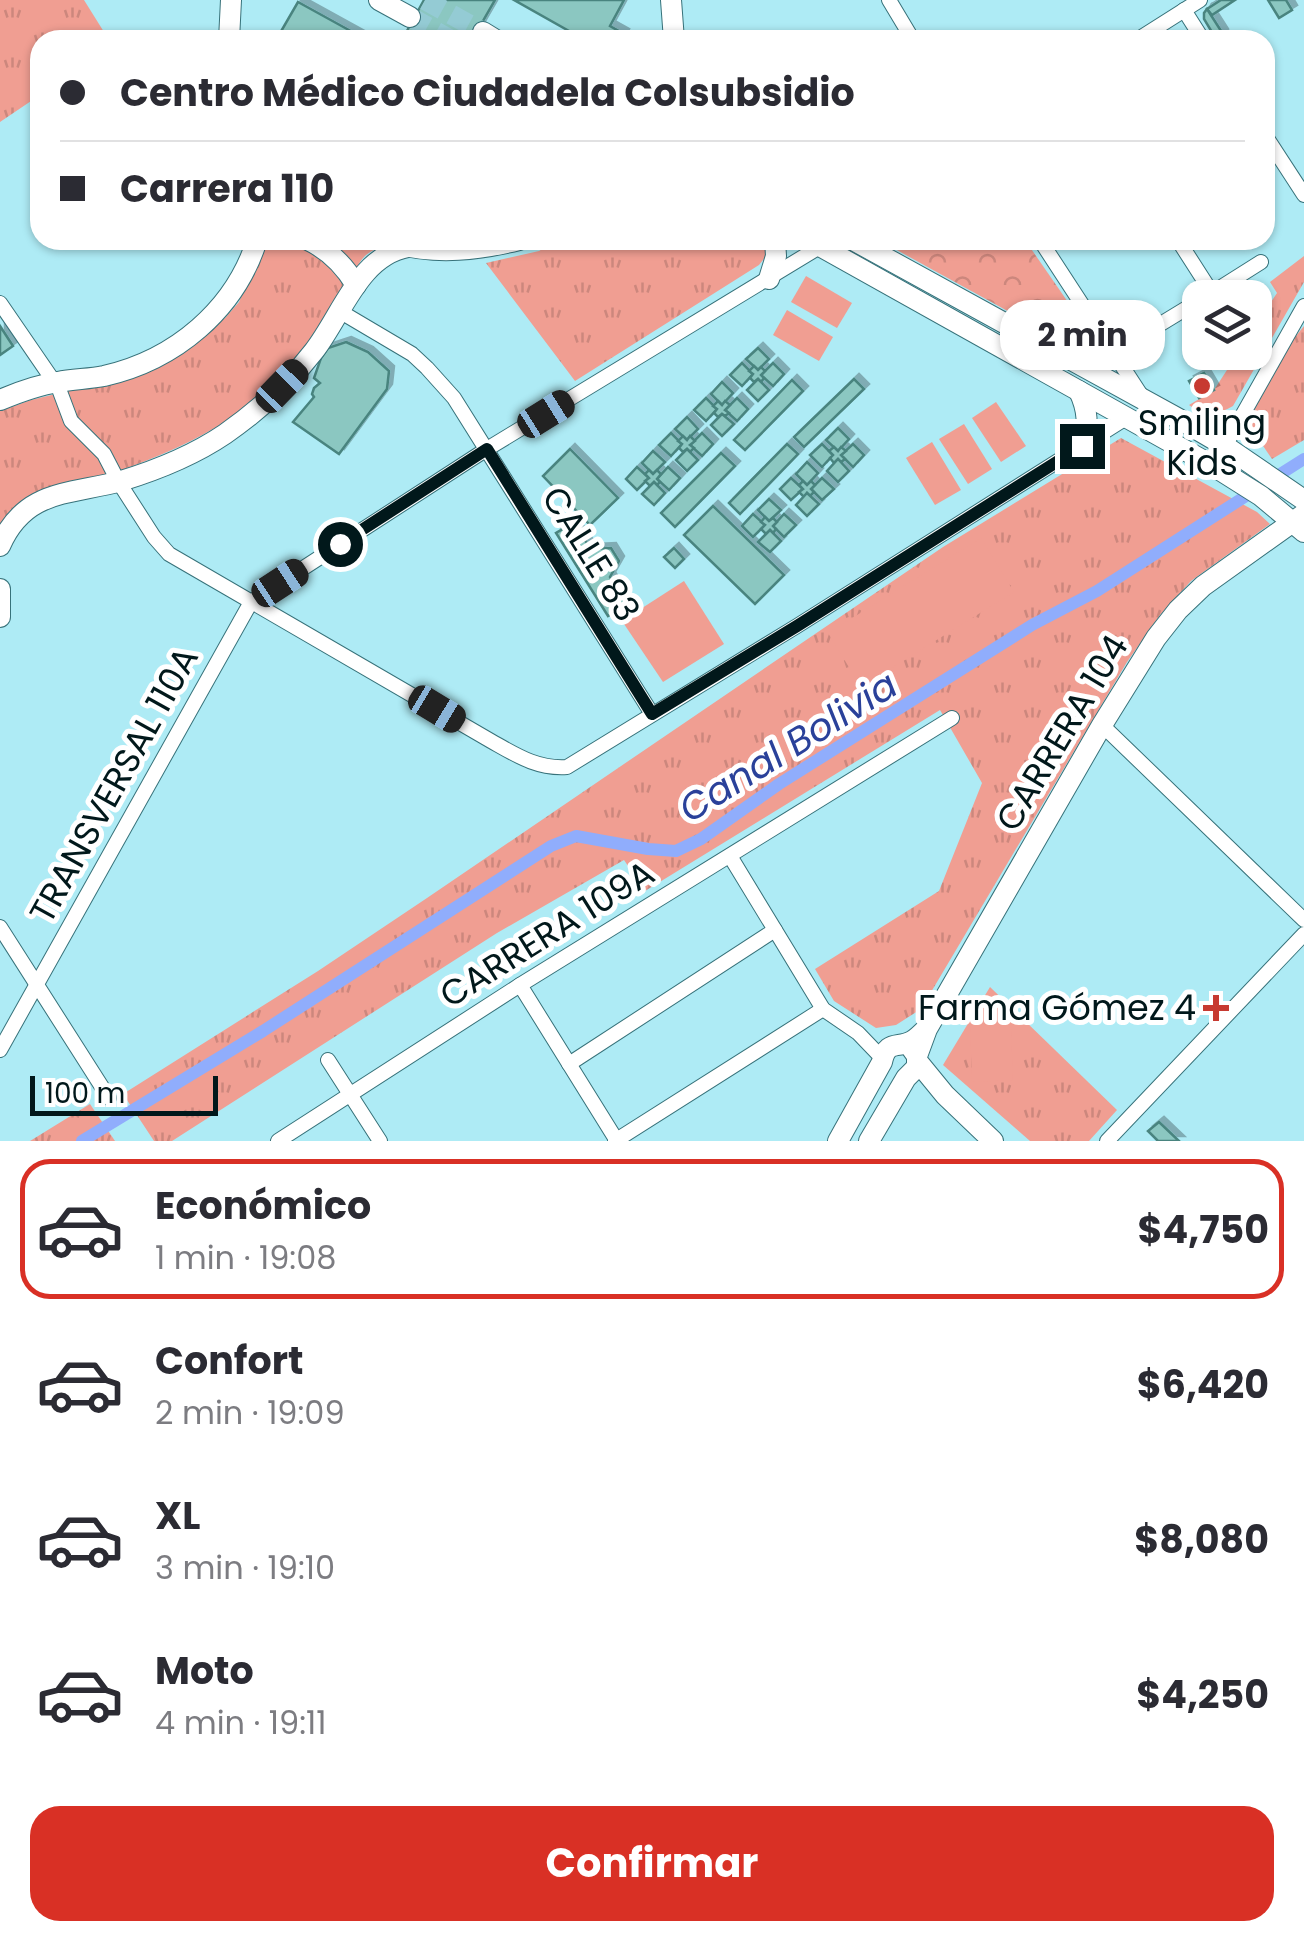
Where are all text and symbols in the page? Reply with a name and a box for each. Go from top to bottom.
text: Centro Médico Ciudadela Colsubsidio [120,66,855,119]
text: Carrera 110 [120,162,334,215]
map controls [1182,280,1272,370]
button: layers [1182,280,1272,370]
callout: 2 min [1000,301,1164,371]
text: 2 min [1038,312,1127,357]
car [250,354,314,418]
marker: Smiling Kids [1191,375,1213,397]
car [513,385,579,443]
place label: Smiling Kids [1138,398,1266,487]
route end [1060,424,1105,469]
street label: CALLE 83 [531,477,652,631]
route start [318,522,363,567]
car [247,554,313,612]
street label: CARRERA 104 [984,626,1139,840]
street label: TRANSVERSAL 110A [17,638,210,932]
water label: Canal Bolivia [668,658,907,835]
car [404,681,470,737]
street label: CARRERA 109A [430,848,663,1019]
place label: Farma Gómez 4 [918,983,1196,1032]
marker: Farma Gómez 4 [1205,997,1227,1019]
scale bar [30,1071,218,1116]
text: 100 m [45,1074,125,1113]
text: Económico [155,1179,371,1232]
icon: car [35,1184,125,1274]
text: $4,750 [1138,1203,1269,1256]
text: 1 min · 19:08 [155,1235,336,1280]
text: Confort [155,1334,303,1387]
icon: car [35,1339,125,1429]
text: $6,420 [1137,1358,1269,1411]
text: 2 min · 19:09 [155,1390,345,1435]
text: XL [155,1489,200,1542]
icon: car [35,1494,125,1584]
text: $8,080 [1134,1513,1269,1566]
text: 3 min · 19:10 [155,1545,335,1590]
text: Moto [155,1644,254,1697]
icon: car [35,1649,125,1739]
text: $4,250 [1136,1668,1269,1721]
text: 4 min · 19:11 [155,1700,327,1745]
button: Confirmar [30,1806,1274,1921]

